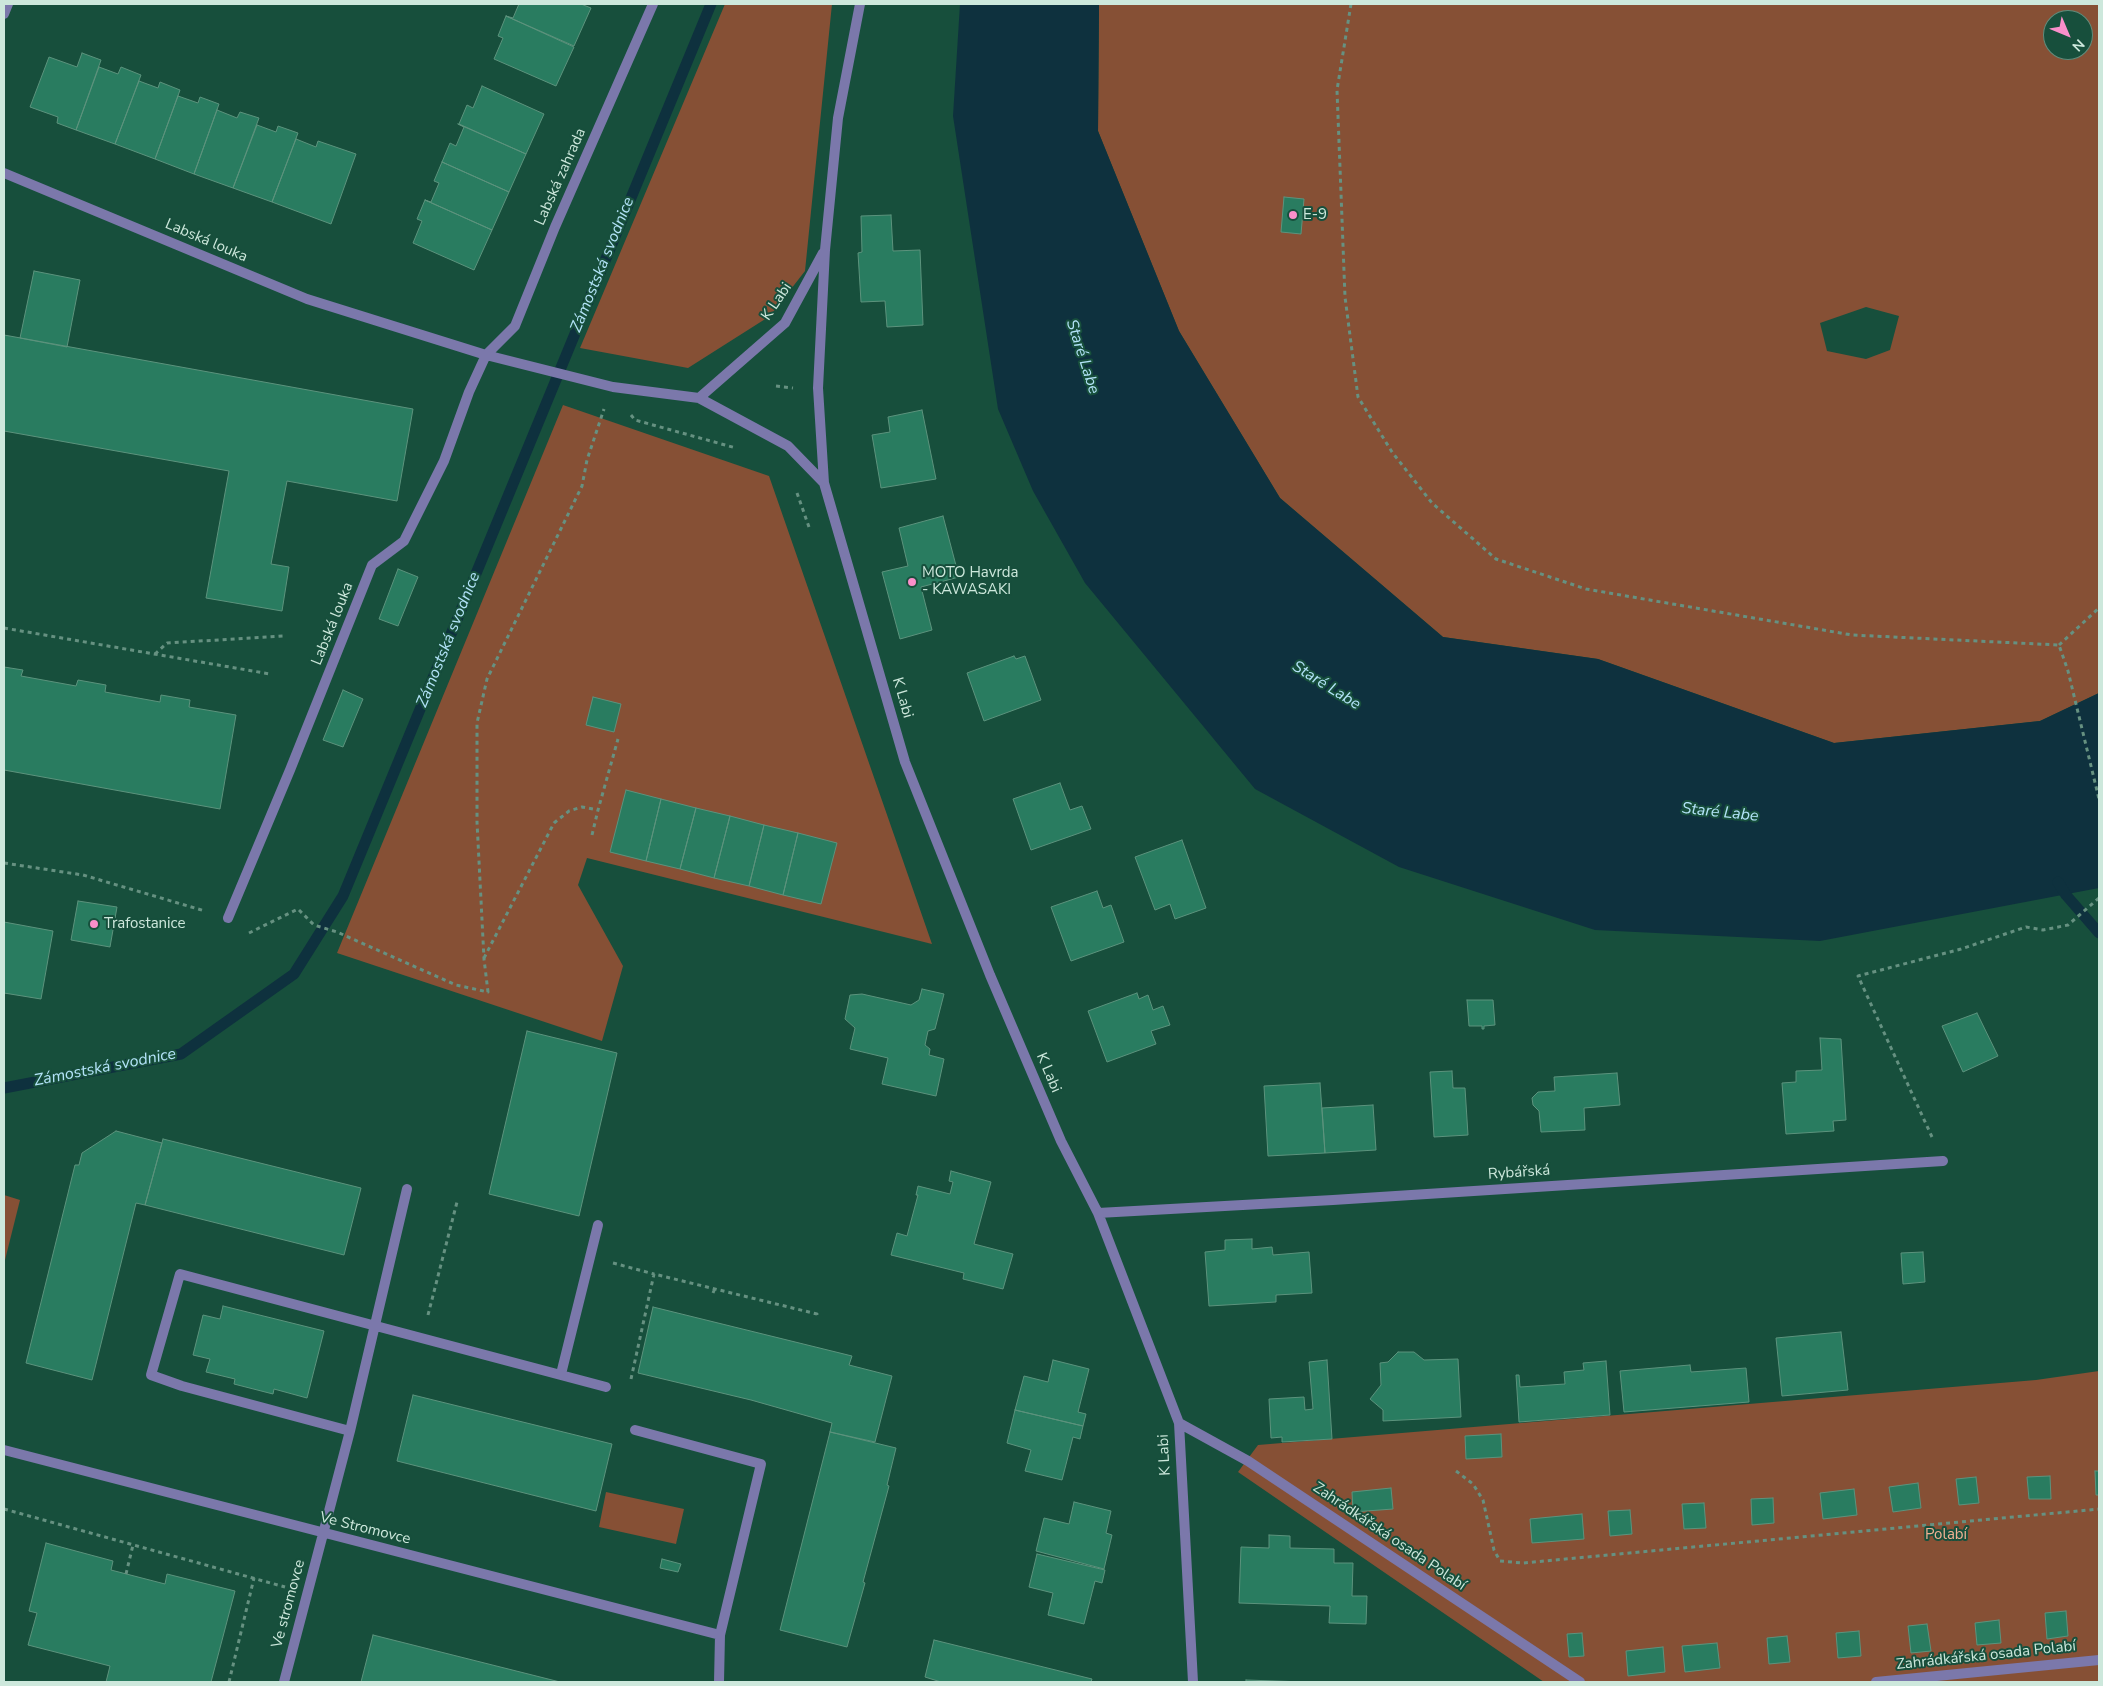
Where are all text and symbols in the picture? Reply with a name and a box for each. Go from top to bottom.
north arrow [2043,10,2093,60]
text: N [2068,35,2089,56]
street label: Labská zahrada [532,126,590,228]
water label: Zámostská svodnice [567,195,639,335]
place label: E-9 [1303,206,1327,224]
marker: E-9 [1287,209,1299,221]
street label: Labská louka [162,216,250,266]
street label: K Labi [758,280,796,324]
water label: Staré Labe [1061,317,1103,397]
place label: MOTO Havrda - KAWASAKI [922,564,1018,599]
water label: Zámostská svodnice [413,570,485,710]
marker: MOTO Havrda - KAWASAKI [906,576,918,588]
street label: Labská louka [308,580,358,668]
water label: Staré Labe [1288,657,1364,715]
street label: K Labi [888,676,916,720]
water label: Staré Labe [1681,799,1759,827]
place label: Trafostanice [104,915,185,933]
marker: Trafostanice [88,918,100,930]
water label: Zámostská svodnice [32,1045,178,1091]
street label: K Labi [1032,1050,1064,1096]
street label: Rybářská [1487,1162,1551,1184]
street label: K Labi [1155,1434,1175,1476]
street label: Zahrádkářská osada Polabí [1309,1479,1469,1595]
street label: Ve Stromovce [318,1509,412,1549]
park label: Polabí [1925,1526,1967,1544]
street label: Ve stromovce [269,1558,309,1650]
street label: Zahrádkářská osada Polabí [1895,1638,2077,1674]

